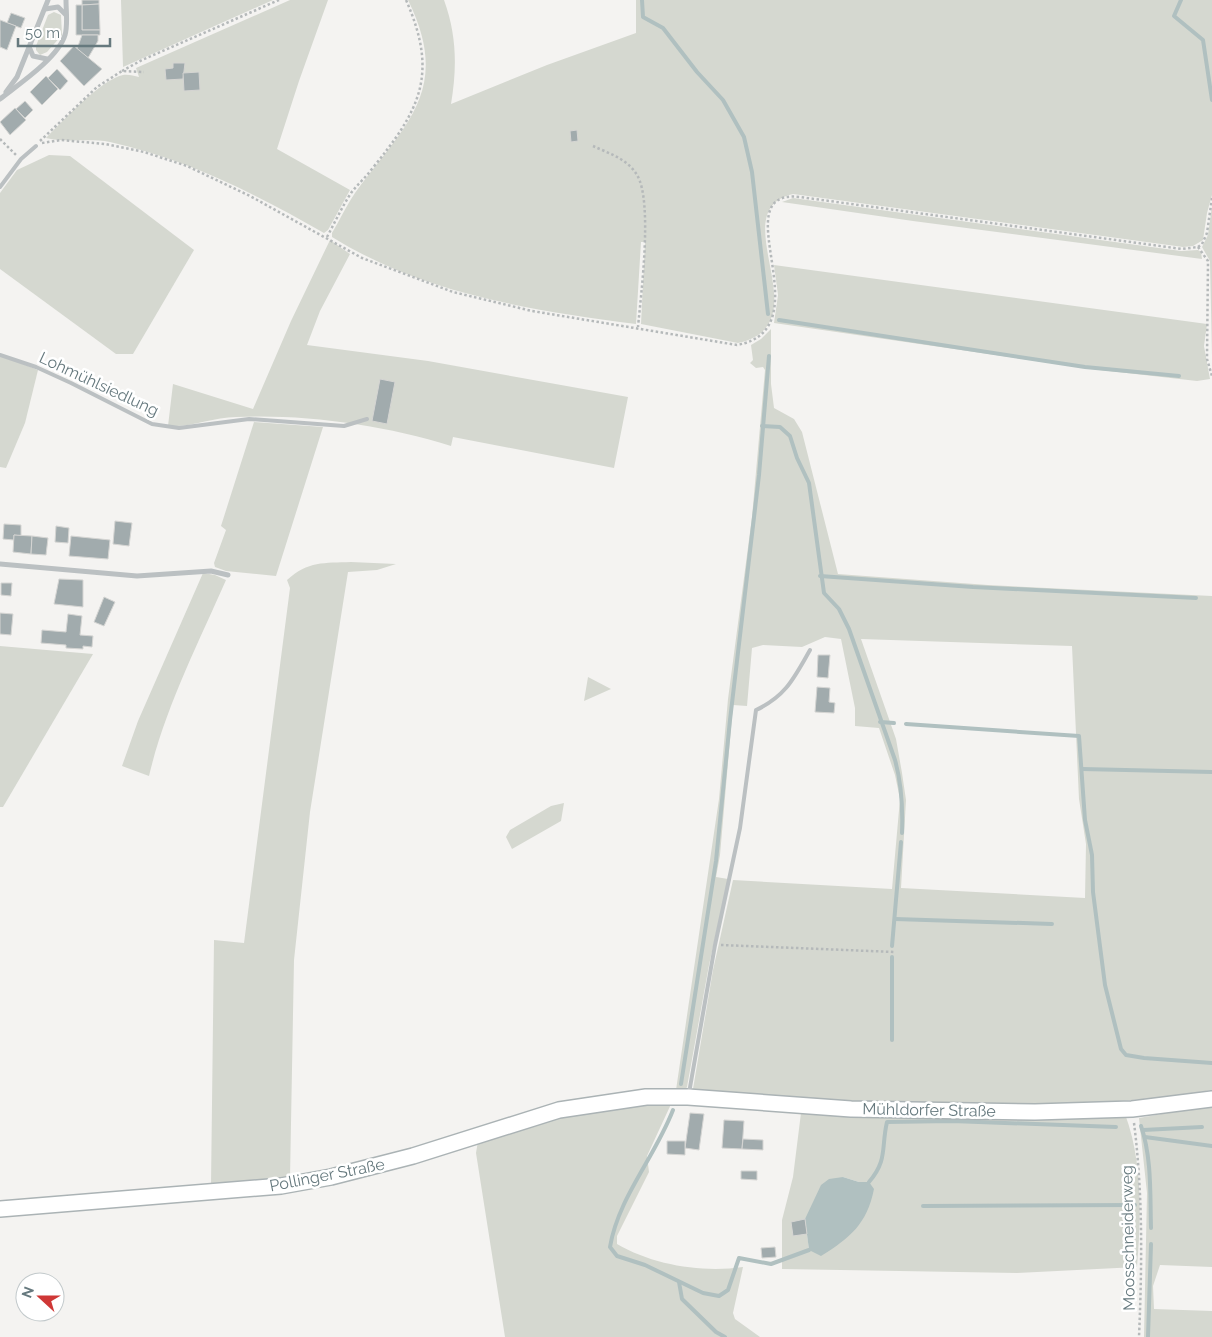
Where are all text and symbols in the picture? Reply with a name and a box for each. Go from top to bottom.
scale bar [18,15,110,47]
text: 50 m [25,24,60,42]
street label: Lohmühlsiedlung [36,348,162,420]
street label: Mühldorfer Straße [862,1099,996,1121]
street label: Pollinger Straße [268,1155,386,1195]
street label: Moosschneiderweg [1117,1165,1139,1311]
north arrow [15,1272,65,1322]
text: N [18,1284,37,1300]

